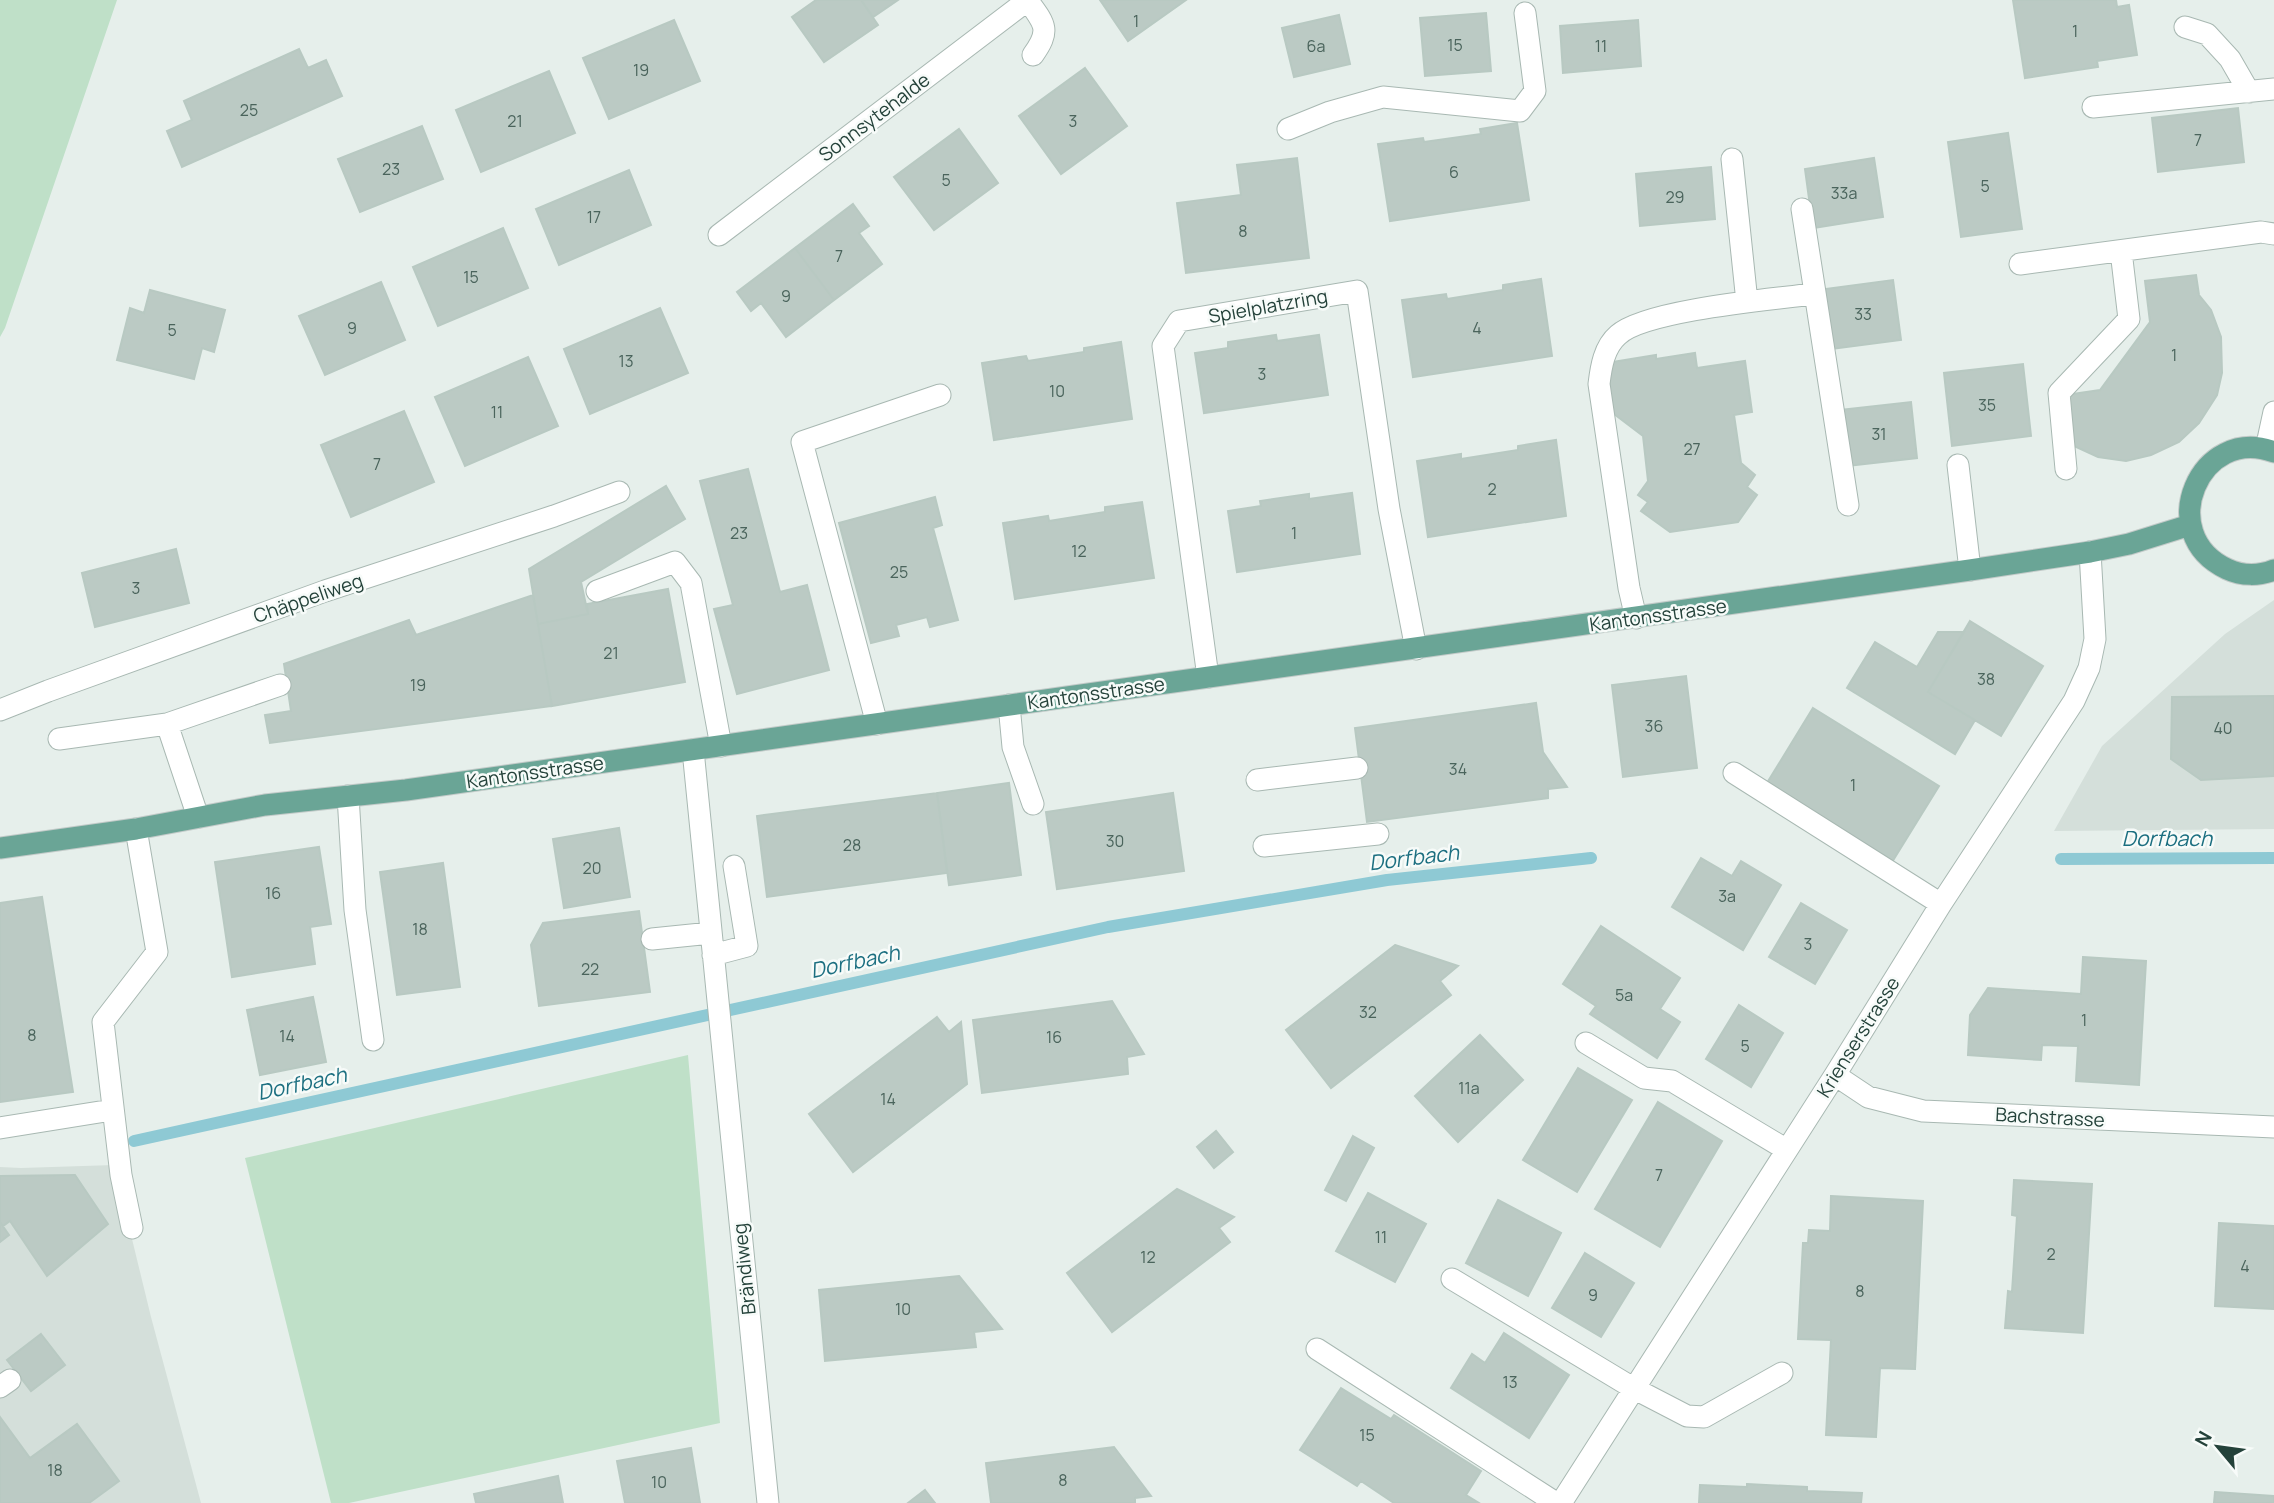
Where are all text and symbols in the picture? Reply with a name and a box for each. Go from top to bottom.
house number: 1 [1133,10,1139,32]
house number: 1 [2072,20,2078,42]
house number: 15 [1447,34,1463,56]
house number: 6a [1307,35,1325,57]
house number: 11 [1595,35,1607,57]
house number: 19 [633,59,649,81]
street label: Sonnsytehalde [813,67,935,167]
house number: 25 [240,99,258,121]
house number: 21 [507,110,523,132]
house number: 3 [1069,110,1077,132]
house number: 7 [2194,129,2202,151]
house number: 23 [382,158,400,180]
house number: 6 [1449,161,1459,183]
house number: 5 [941,169,951,191]
house number: 5 [1980,175,1990,197]
house number: 33a [1831,182,1857,204]
house number: 29 [1665,186,1685,208]
house number: 17 [587,206,601,228]
house number: 8 [1238,220,1248,242]
house number: 7 [835,245,843,267]
house number: 15 [463,266,479,288]
street label: Spielplatzring [1206,283,1330,329]
house number: 9 [781,285,791,307]
house number: 33 [1854,303,1872,325]
house number: 9 [347,317,357,339]
house number: 4 [1472,317,1482,339]
house number: 5 [167,319,177,341]
house number: 1 [2171,344,2177,366]
house number: 13 [618,350,634,372]
house number: 3 [1258,363,1266,385]
house number: 10 [1049,380,1065,402]
house number: 35 [1978,394,1996,416]
house number: 11 [491,401,503,423]
house number: 31 [1871,423,1887,445]
house number: 27 [1683,438,1701,460]
house number: 7 [373,453,381,475]
house number: 2 [1487,478,1497,500]
house number: 23 [730,522,748,544]
house number: 1 [1291,522,1297,544]
house number: 12 [1071,540,1087,562]
house number: 25 [890,561,908,583]
street label: Chäppeliweg [250,567,366,629]
house number: 3 [132,577,140,599]
street label: Kantonsstrasse [1588,592,1728,638]
house number: 21 [603,642,619,664]
house number: 38 [1977,668,1995,690]
street label: Kantonsstrasse [1026,670,1166,716]
house number: 19 [410,674,426,696]
house number: 36 [1645,715,1663,737]
house number: 40 [2213,717,2233,739]
street label: Kantonsstrasse [465,749,605,795]
house number: 34 [1449,758,1467,780]
house number: 1 [1850,774,1856,796]
water label: Dorfbach [2122,824,2214,852]
house number: 30 [1106,830,1124,852]
house number: 28 [843,834,861,856]
water label: Dorfbach [1367,837,1462,876]
house number: 20 [583,857,601,879]
house number: 16 [265,882,281,904]
house number: 3a [1718,885,1736,907]
house number: 18 [412,918,428,940]
house number: 3 [1804,933,1812,955]
water label: Dorfbach [808,938,903,984]
house number: 22 [581,958,599,980]
street label: Krienserstrasse [1810,972,1906,1102]
house number: 5a [1615,984,1633,1006]
house number: 32 [1359,1001,1377,1023]
house number: 1 [2081,1009,2087,1031]
house number: 8 [27,1024,37,1046]
house number: 14 [279,1025,295,1047]
house number: 16 [1046,1026,1062,1048]
house number: 5 [1740,1035,1750,1057]
water label: Dorfbach [255,1060,350,1106]
house number: 11a [1458,1077,1480,1099]
house number: 14 [880,1088,896,1110]
street label: Bachstrasse [1995,1101,2105,1133]
house number: 7 [1655,1164,1663,1186]
street label: Brändiweg [726,1222,762,1316]
house number: 11 [1375,1226,1387,1248]
house number: 2 [2046,1243,2056,1265]
house number: 12 [1140,1246,1156,1268]
house number: 4 [2240,1255,2250,1277]
house number: 8 [1855,1280,1865,1302]
house number: 9 [1588,1284,1598,1306]
house number: 10 [895,1298,911,1320]
house number: 13 [1502,1371,1518,1393]
north arrow [2183,1412,2253,1482]
house number: 15 [1359,1424,1375,1446]
text: N [2188,1426,2218,1451]
house number: 18 [47,1459,63,1481]
house number: 8 [1058,1469,1068,1491]
house number: 10 [651,1471,667,1493]

